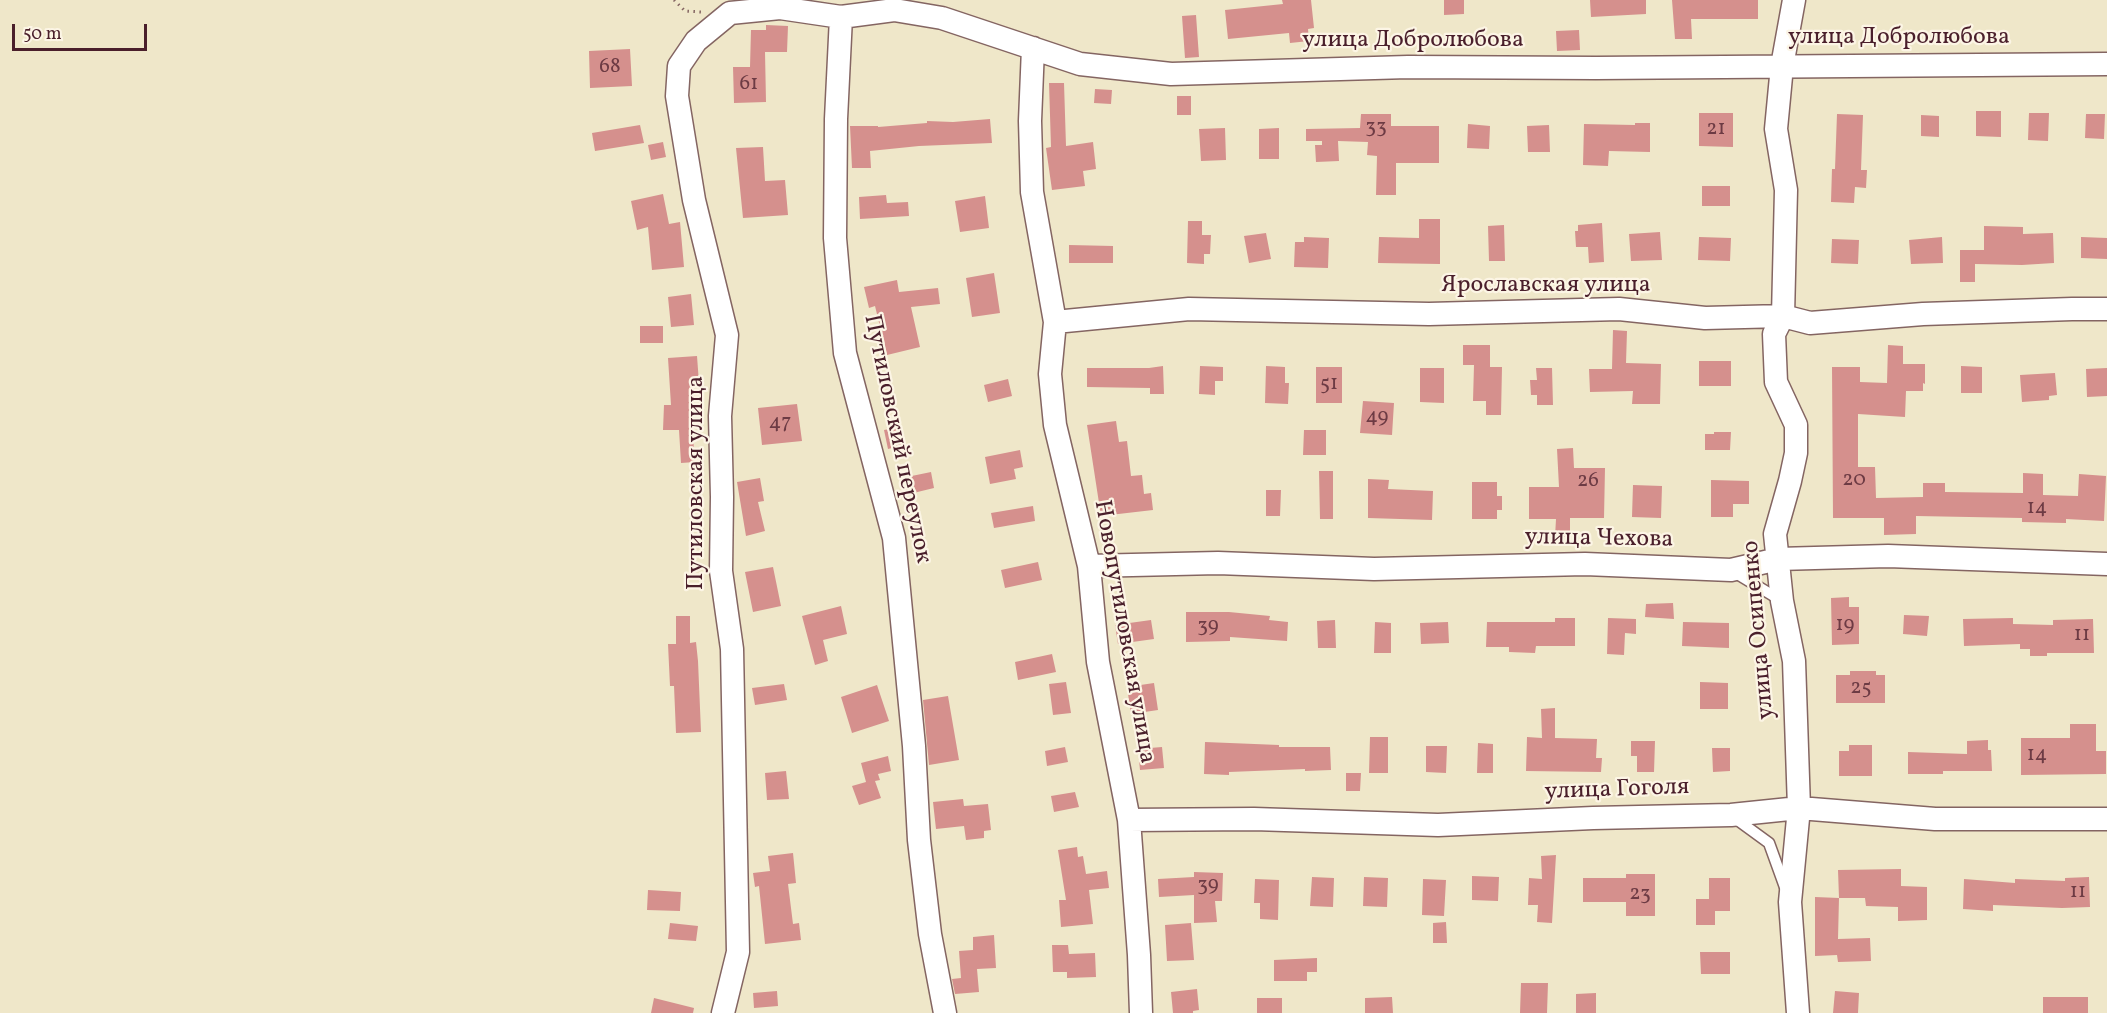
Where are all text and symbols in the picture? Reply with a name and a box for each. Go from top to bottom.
scale bar [15,12,150,50]
text: 50 m [23,22,62,47]
street label: улица Добролюбова [1788,25,2010,53]
street label: улица Добролюбова [1302,28,1524,56]
house number: 68 [599,55,621,81]
house number: 61 [740,72,758,98]
house number: 33 [1365,115,1387,141]
house number: 21 [1706,117,1726,143]
street label: Ярославская улица [1441,273,1651,301]
street label: Путиловский переулок [856,312,936,566]
house number: 51 [1320,372,1338,398]
street label: Путиловская улица [684,376,712,590]
house number: 49 [1366,405,1388,431]
house number: 47 [769,411,791,437]
house number: 20 [1842,468,1866,494]
house number: 26 [1577,469,1599,495]
house number: 14 [2027,496,2047,522]
street label: Новопутиловская улица [1086,498,1160,766]
street label: улица Чехова [1524,524,1674,556]
street label: улица Осипенко [1738,539,1782,721]
house number: 19 [1835,613,1855,639]
house number: 39 [1197,614,1219,640]
house number: 11 [2074,623,2090,649]
house number: 25 [1850,676,1872,702]
house number: 14 [2027,743,2047,769]
street label: улица Гоголя [1544,774,1690,808]
house number: 39 [1197,873,1219,899]
house number: 11 [2070,880,2086,906]
house number: 23 [1629,882,1651,908]

